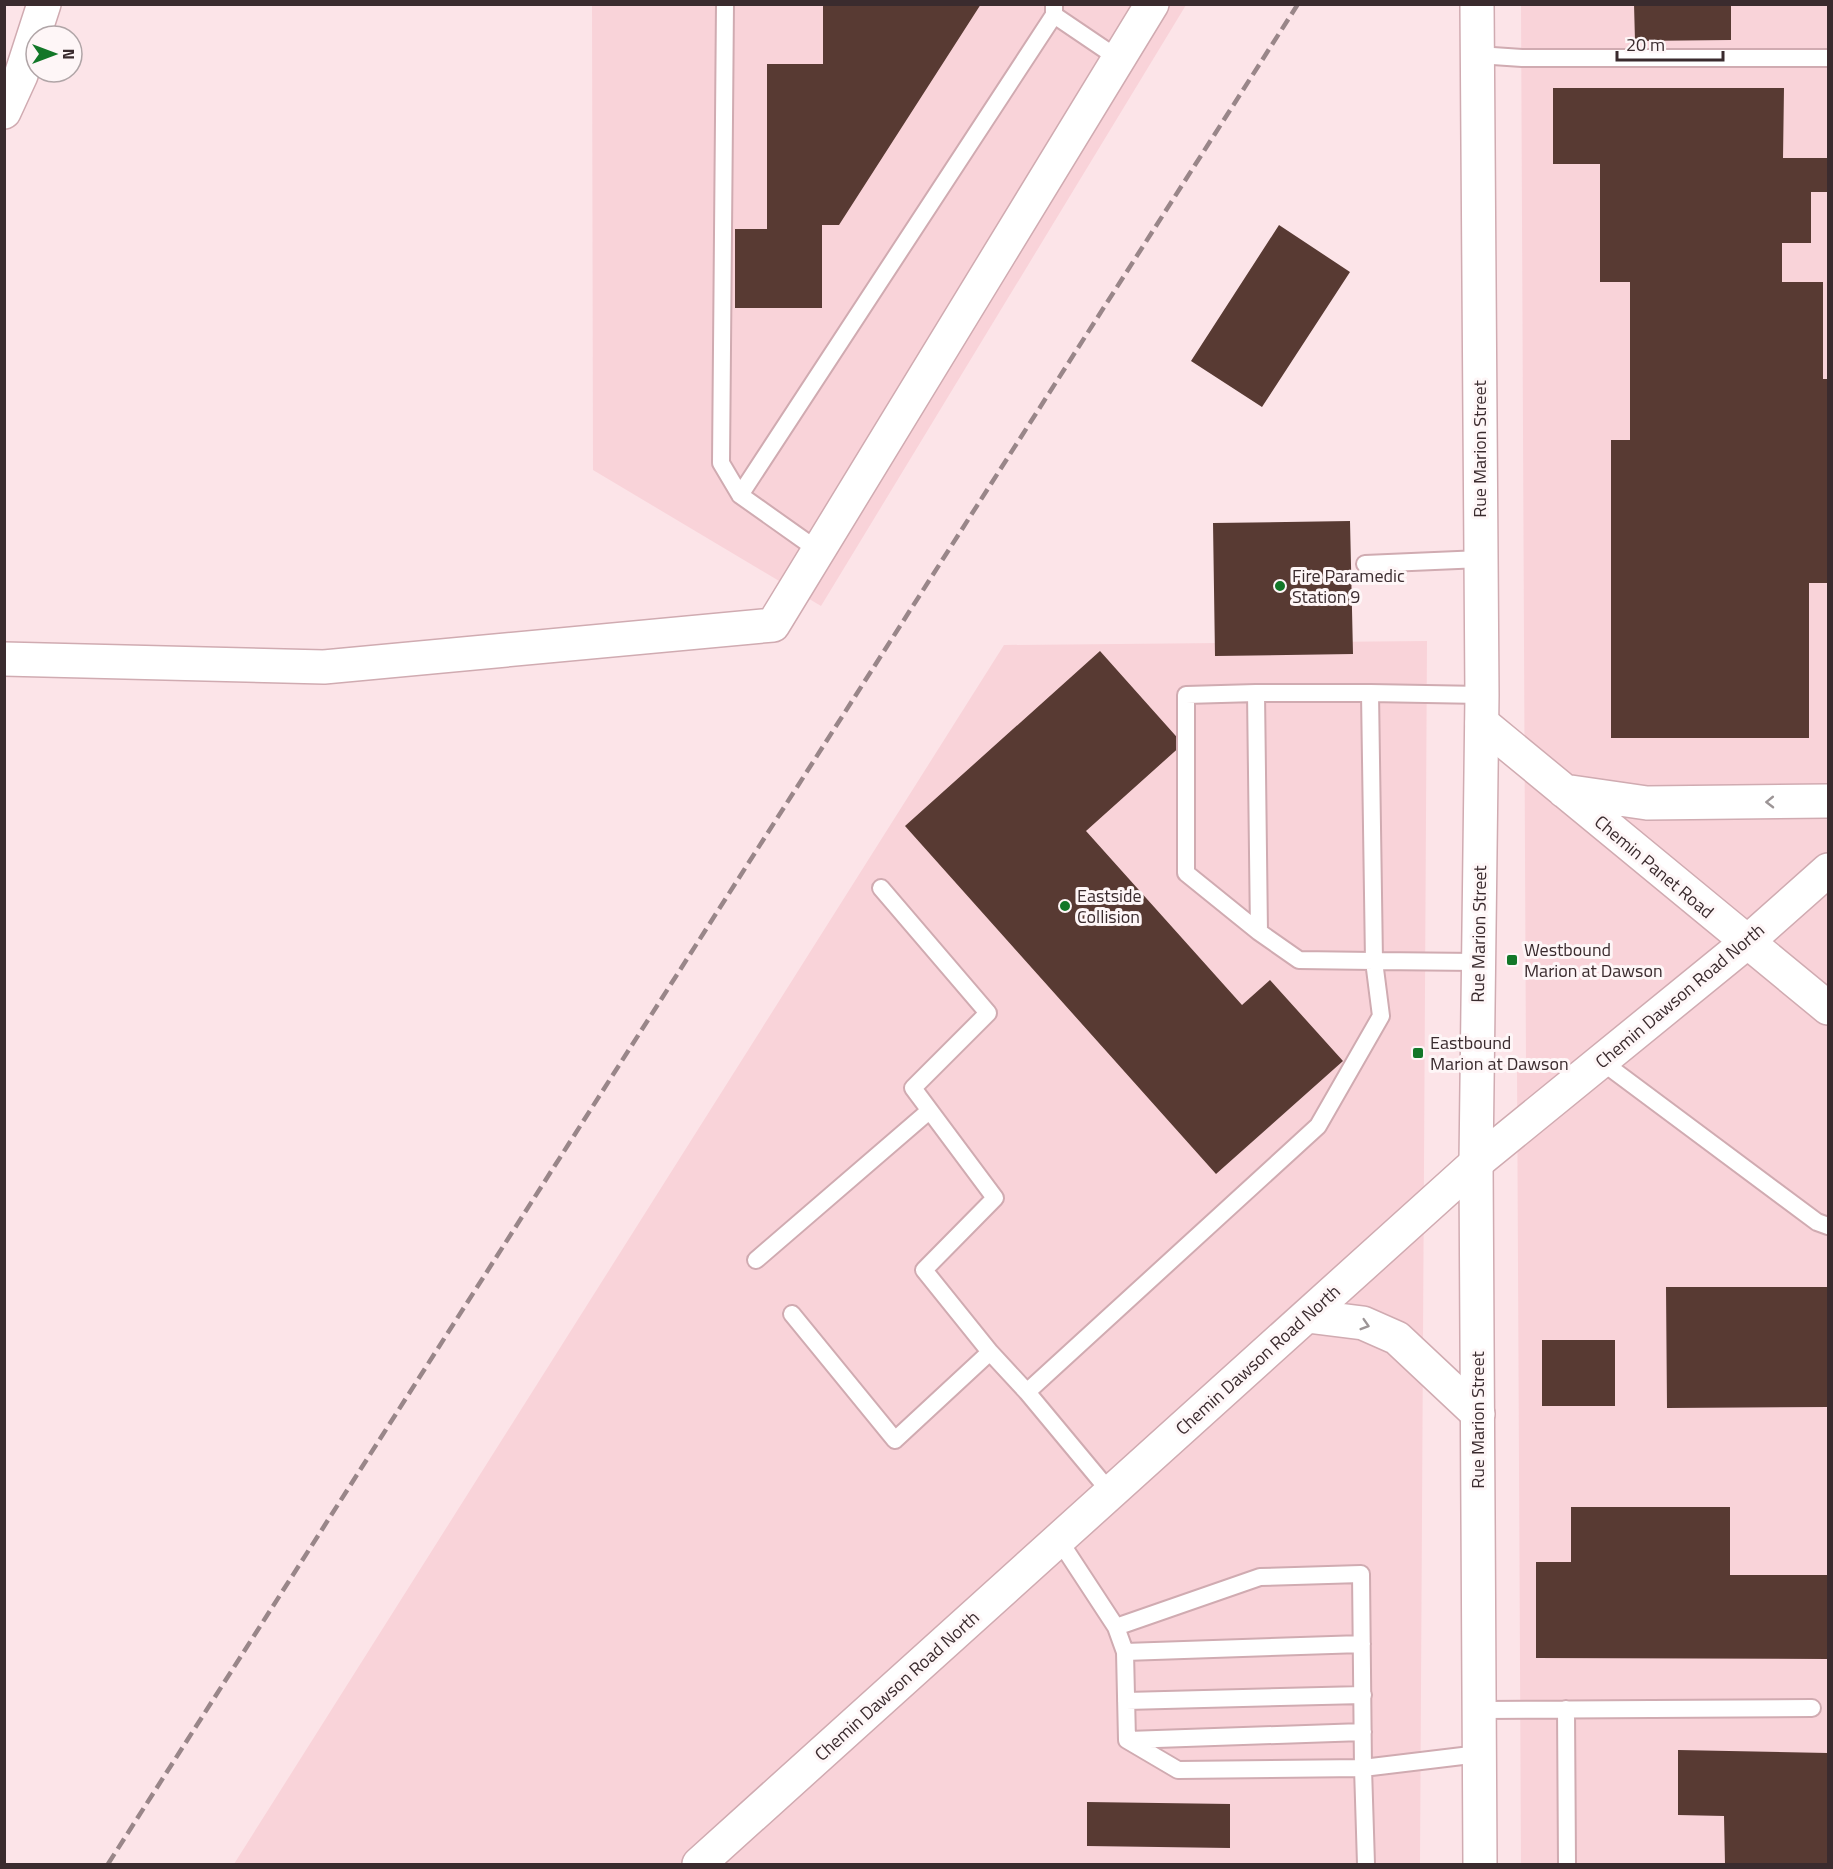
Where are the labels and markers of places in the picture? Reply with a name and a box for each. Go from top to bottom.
place label: Fire Paramedic Station 9 [1292,562,1405,610]
marker: Fire Paramedic Station 9 [1273,579,1287,593]
place label: Eastside Collision [1077,882,1142,930]
marker: Eastside Collision [1058,899,1072,913]
place label: Westbound Marion at Dawson [1524,936,1663,984]
marker: Westbound Marion at Dawson [1505,953,1519,967]
place label: Eastbound Marion at Dawson [1430,1029,1569,1077]
marker: Eastbound Marion at Dawson [1411,1046,1425,1060]

